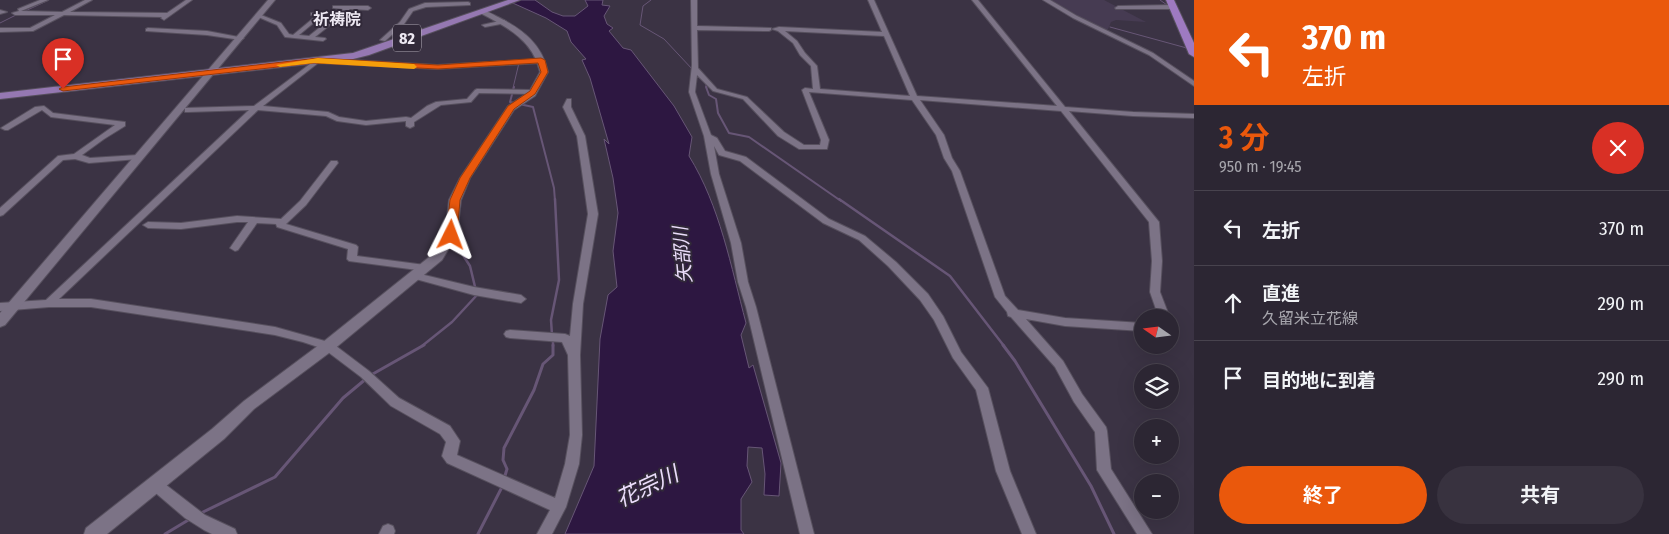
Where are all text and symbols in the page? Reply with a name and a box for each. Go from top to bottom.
district label: 祈祷院 [313,10,361,29]
text: 370 m [1302,16,1386,58]
icon: left [1219,20,1284,85]
road number: 82 [393,24,421,52]
pin [42,38,84,89]
icon: arrive [49,45,77,73]
text: 左折 [1302,63,1346,90]
text: 3 分 [1219,120,1269,156]
button: close [1592,122,1644,174]
text: 950 m · 19:45 [1219,157,1302,176]
position arrow [424,208,476,260]
icon: left [1219,214,1247,242]
text: 370 m [1599,217,1644,240]
text: 左折 [1262,219,1300,242]
water label: 矢部川 [668,224,696,284]
text: 直進 [1262,282,1300,305]
icon: ahead [1219,289,1247,317]
text: 290 m [1598,292,1644,315]
north arrow [1134,309,1179,354]
map controls [1134,309,1179,519]
text: 久留米立花線 [1262,309,1358,328]
button: layers [1134,364,1179,409]
icon: arrive [1219,364,1247,392]
text: 290 m [1598,367,1644,390]
text: 目的地に到着 [1262,369,1376,392]
button: + [1134,419,1179,464]
water label: 花宗川 [612,459,685,513]
button: 終了 [1219,466,1427,524]
button: 共有 [1437,466,1644,524]
button: − [1134,474,1179,519]

